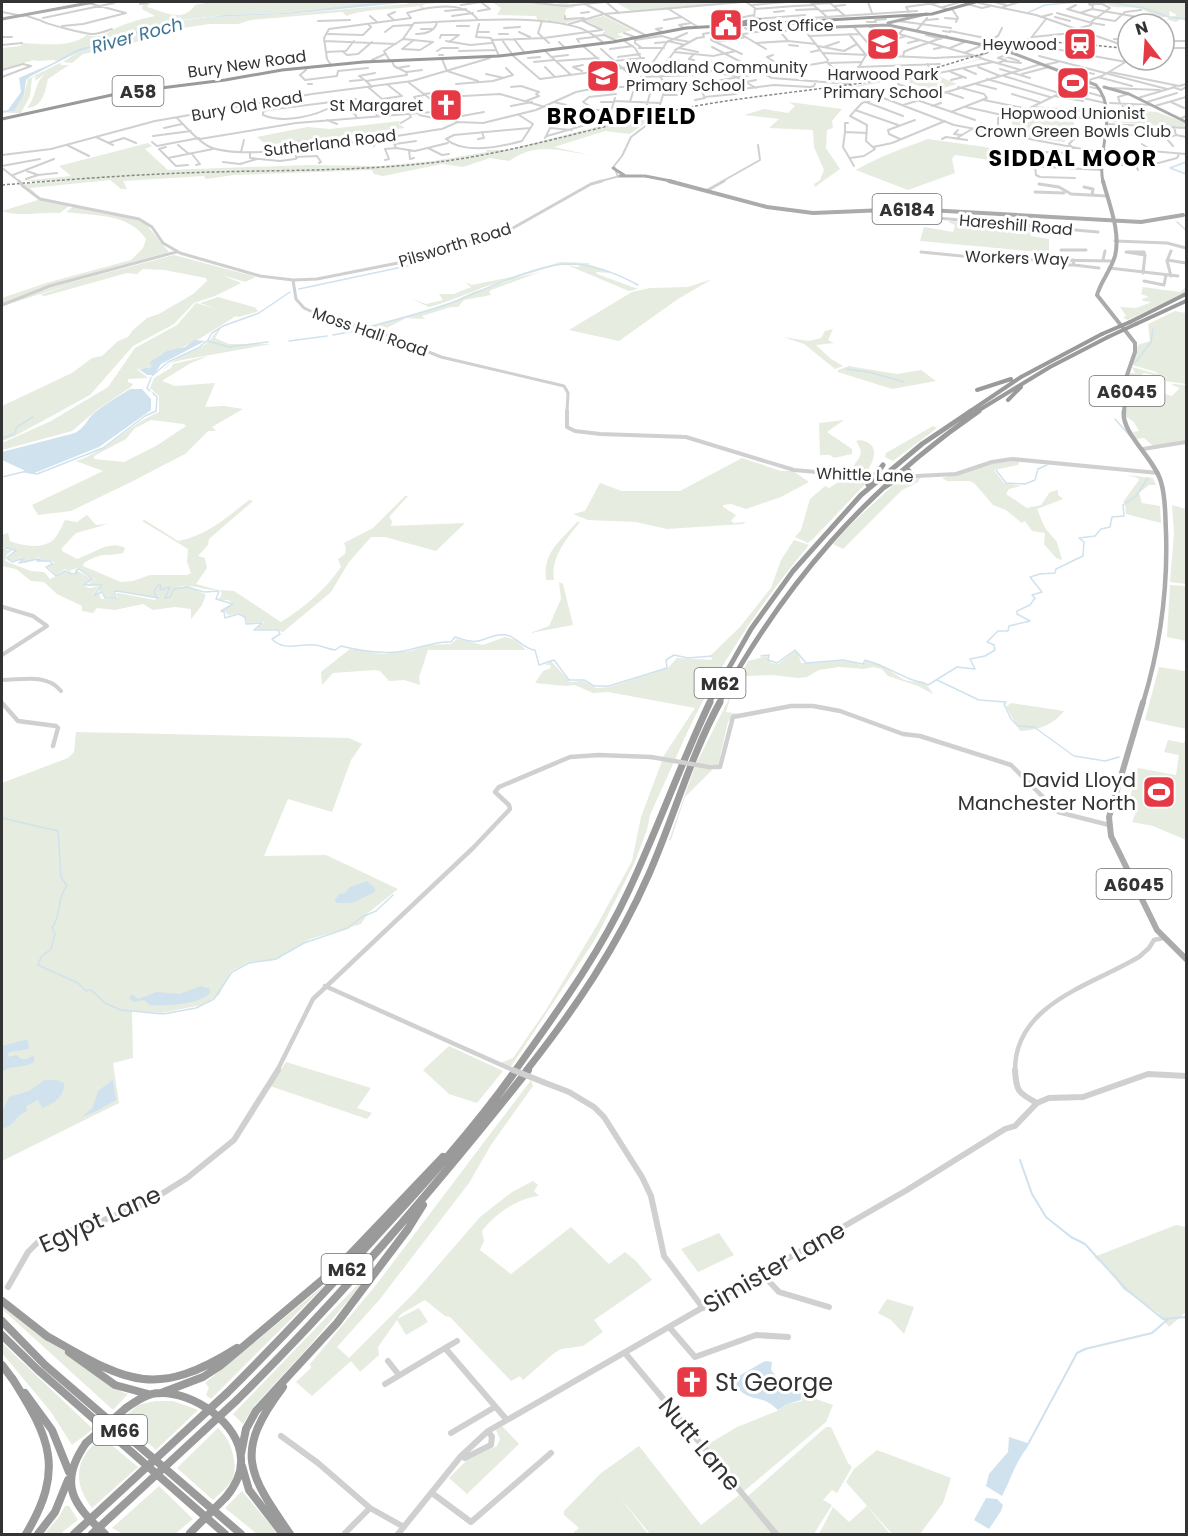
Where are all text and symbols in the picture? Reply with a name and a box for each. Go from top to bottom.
public building icon: Post Office [708,7,744,43]
water label: River Roch [89,11,185,59]
north arrow [1116,12,1176,72]
place label: Post Office [749,14,834,37]
text: N [1133,15,1151,41]
school or university icon: Harwood Park Primary School [865,26,901,62]
station icon: Heywood [1062,26,1098,62]
place label: Heywood [983,33,1057,56]
street label: Bury New Road [186,44,308,84]
place label: Woodland Community Primary School [626,56,808,97]
school or university icon: Woodland Community Primary School [585,58,621,94]
place label: Harwood Park Primary School [823,63,943,104]
sports icon: Hopwood Unionist Crown Green Bowls Club [1055,65,1091,101]
road number: A58 [112,76,164,106]
street label: Bury Old Road [190,85,304,127]
church icon: St Margaret [428,87,464,123]
place label: St Margaret [330,94,423,117]
district label: BROADFIELD [547,101,697,132]
place label: Hopwood Unionist Crown Green Bowls Club [975,102,1171,143]
street label: Sutherland Road [262,123,398,163]
district label: SIDDAL MOOR [988,143,1158,174]
road number: A6184 [872,194,942,224]
street label: Hareshill Road [958,209,1074,241]
street label: Pilsworth Road [396,217,514,273]
street label: Workers Way [965,245,1069,271]
street label: Moss Hall Road [309,301,431,363]
road number: A6045 [1090,376,1164,406]
street label: Whittle Lane [816,462,914,488]
road number: M62 [694,668,746,698]
place label: David Lloyd Manchester North [958,766,1136,817]
sports icon: David Lloyd Manchester North [1141,774,1177,810]
road number: A6045 [1096,869,1172,899]
street label: Egypt Lane [34,1177,166,1261]
street label: Simister Lane [697,1213,851,1321]
road number: M62 [322,1254,372,1284]
church icon: St George [674,1364,710,1400]
place label: St George [715,1366,833,1399]
street label: Nutt Lane [651,1390,749,1498]
road number: M66 [93,1415,147,1445]

